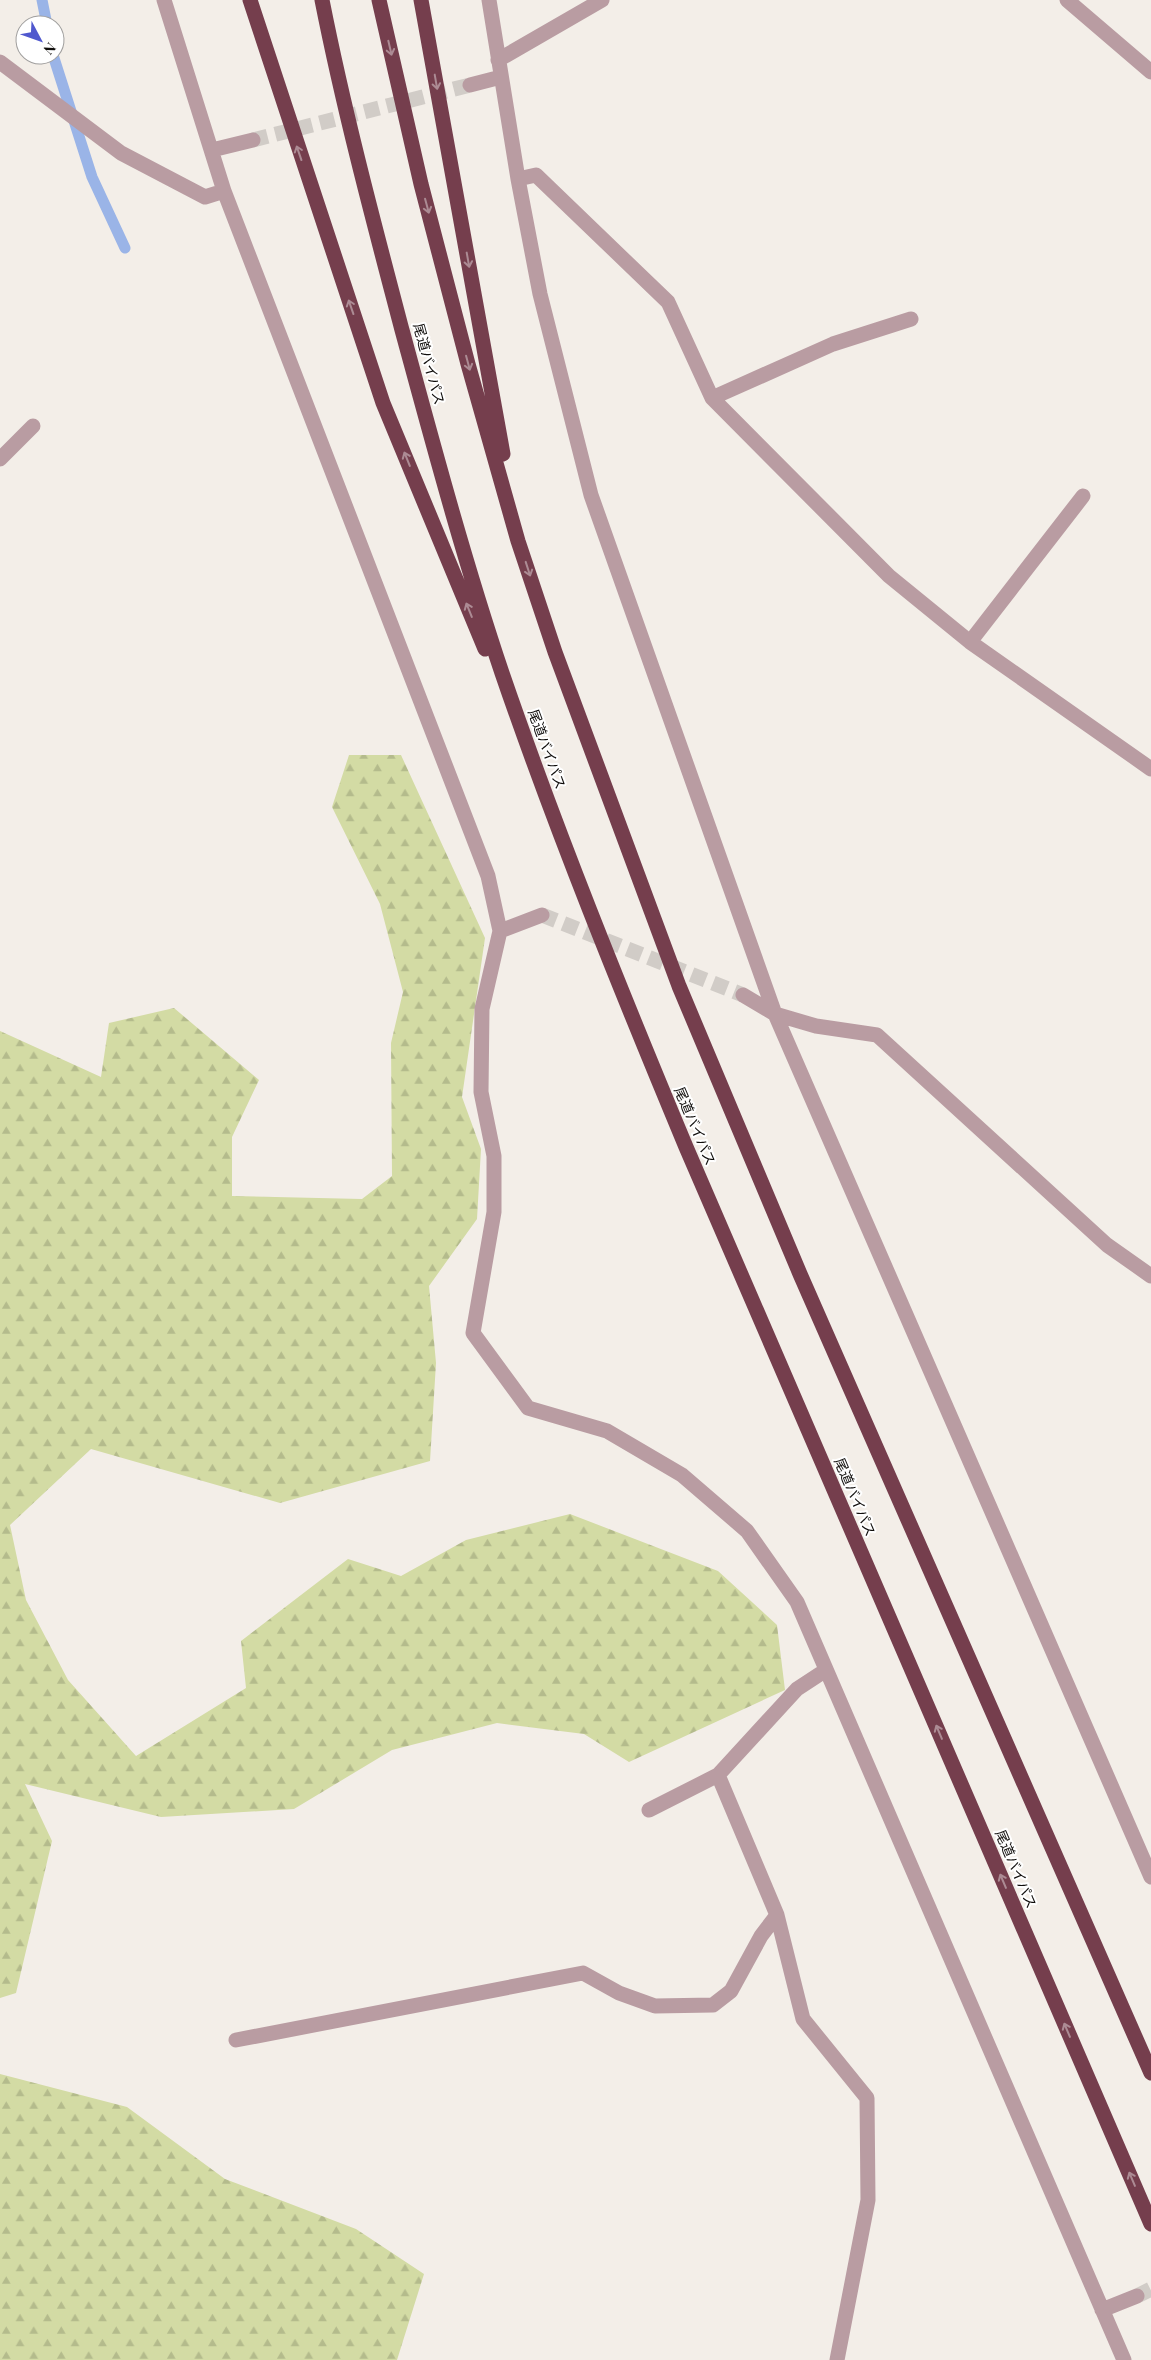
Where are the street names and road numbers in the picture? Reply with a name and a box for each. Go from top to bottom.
street label: 尾道バイパス [409,321,449,407]
street label: 尾道バイパス [524,706,571,791]
street label: 尾道バイパス [670,1084,721,1168]
street label: 尾道バイパス [830,1455,881,1539]
street label: 尾道バイパス [991,1827,1042,1911]

